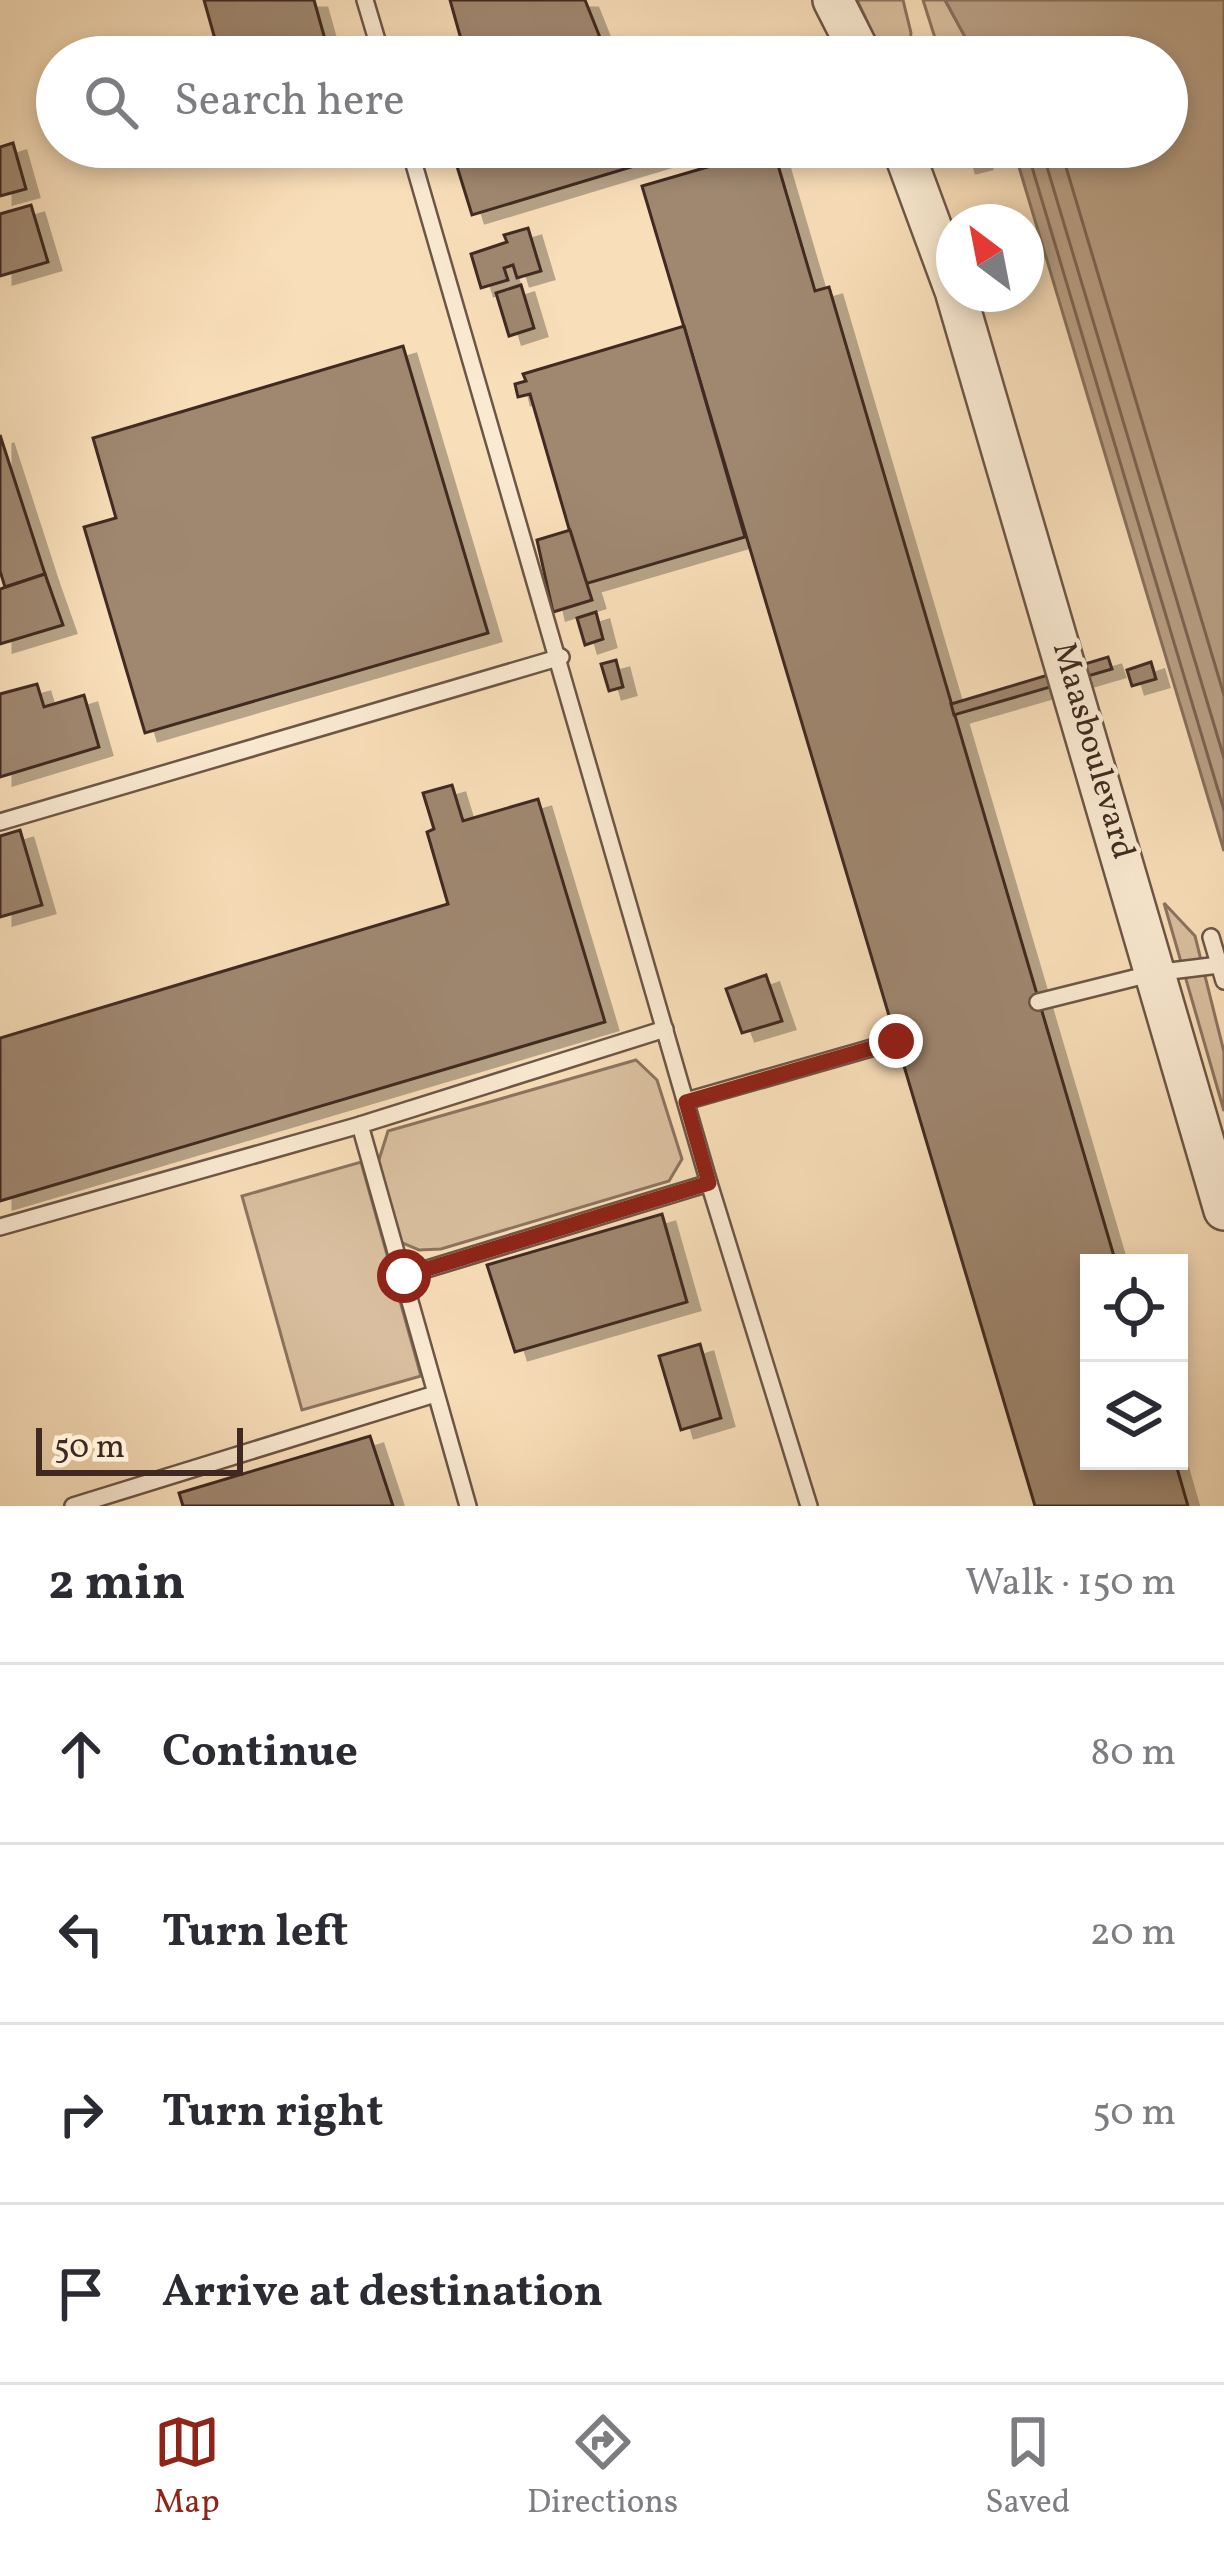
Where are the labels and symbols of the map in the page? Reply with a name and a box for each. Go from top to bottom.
north arrow [936,204,1044,312]
street label: Maasboulevard [1039,637,1145,865]
route end [869,1014,923,1068]
route start [377,1249,431,1303]
scale bar [36,1422,243,1475]

